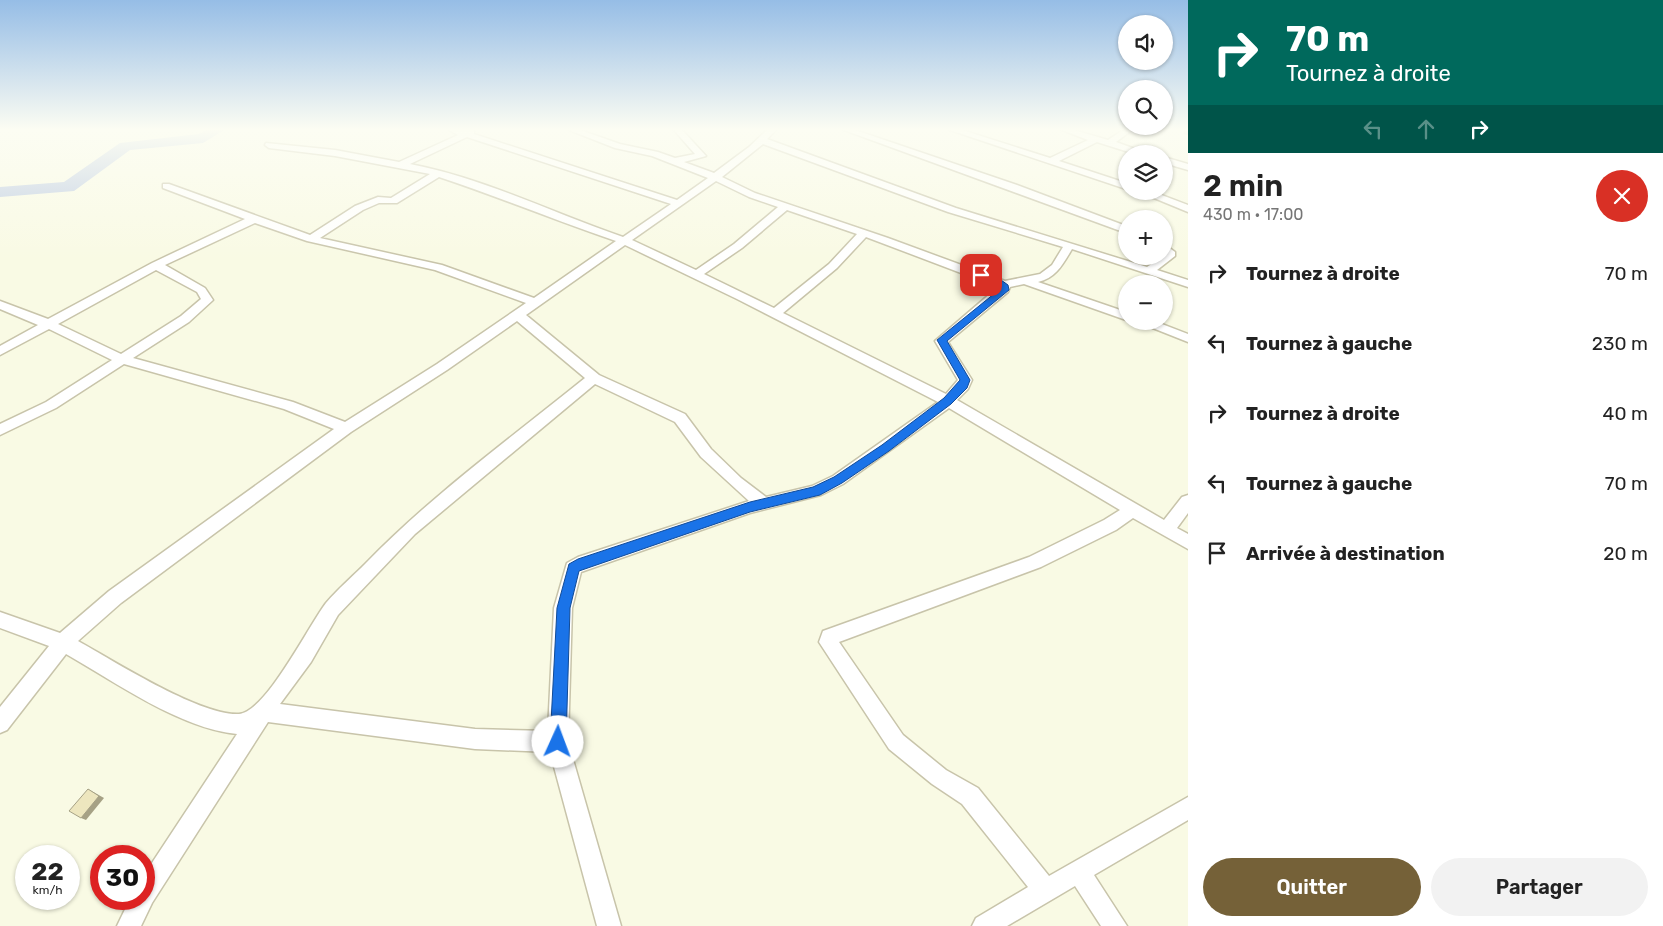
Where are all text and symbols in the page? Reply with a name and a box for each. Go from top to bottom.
map controls [1118,15,1173,330]
button: sound [1118,15,1173,70]
text: 70 m [1286,18,1369,60]
icon: right [1203,20,1268,85]
text: Tournez à droite [1286,60,1451,87]
button: search [1118,80,1173,135]
icon: left [1359,115,1387,143]
icon: ahead [1412,115,1440,143]
icon: right [1465,115,1493,143]
button: layers [1118,145,1173,200]
text: 2 min [1203,168,1283,204]
button: close [1596,170,1648,222]
text: 430 m · 17:00 [1203,205,1303,224]
button: + [1118,210,1173,265]
pin [960,254,1002,296]
icon: right [1203,259,1231,287]
icon: arrive [967,261,995,289]
text: Tournez à droite [1246,262,1400,285]
text: 70 m [1605,262,1648,285]
button: − [1118,275,1173,330]
icon: left [1203,329,1231,357]
text: Tournez à gauche [1246,332,1412,355]
text: 230 m [1592,332,1648,355]
icon: right [1203,399,1231,427]
text: Tournez à droite [1246,402,1400,425]
text: 40 m [1603,402,1648,425]
icon: left [1203,469,1231,497]
text: Tournez à gauche [1246,472,1412,495]
text: 70 m [1605,472,1648,495]
icon: arrive [1203,539,1231,567]
text: Arrivée à destination [1246,542,1445,565]
text: 20 m [1603,542,1648,565]
position arrow [531,715,583,767]
speed limit sign: 30 [90,845,155,910]
text: 22 [31,857,64,886]
button: Quitter [1203,858,1421,916]
button: Partager [1431,858,1648,916]
text: km/h [33,883,62,897]

